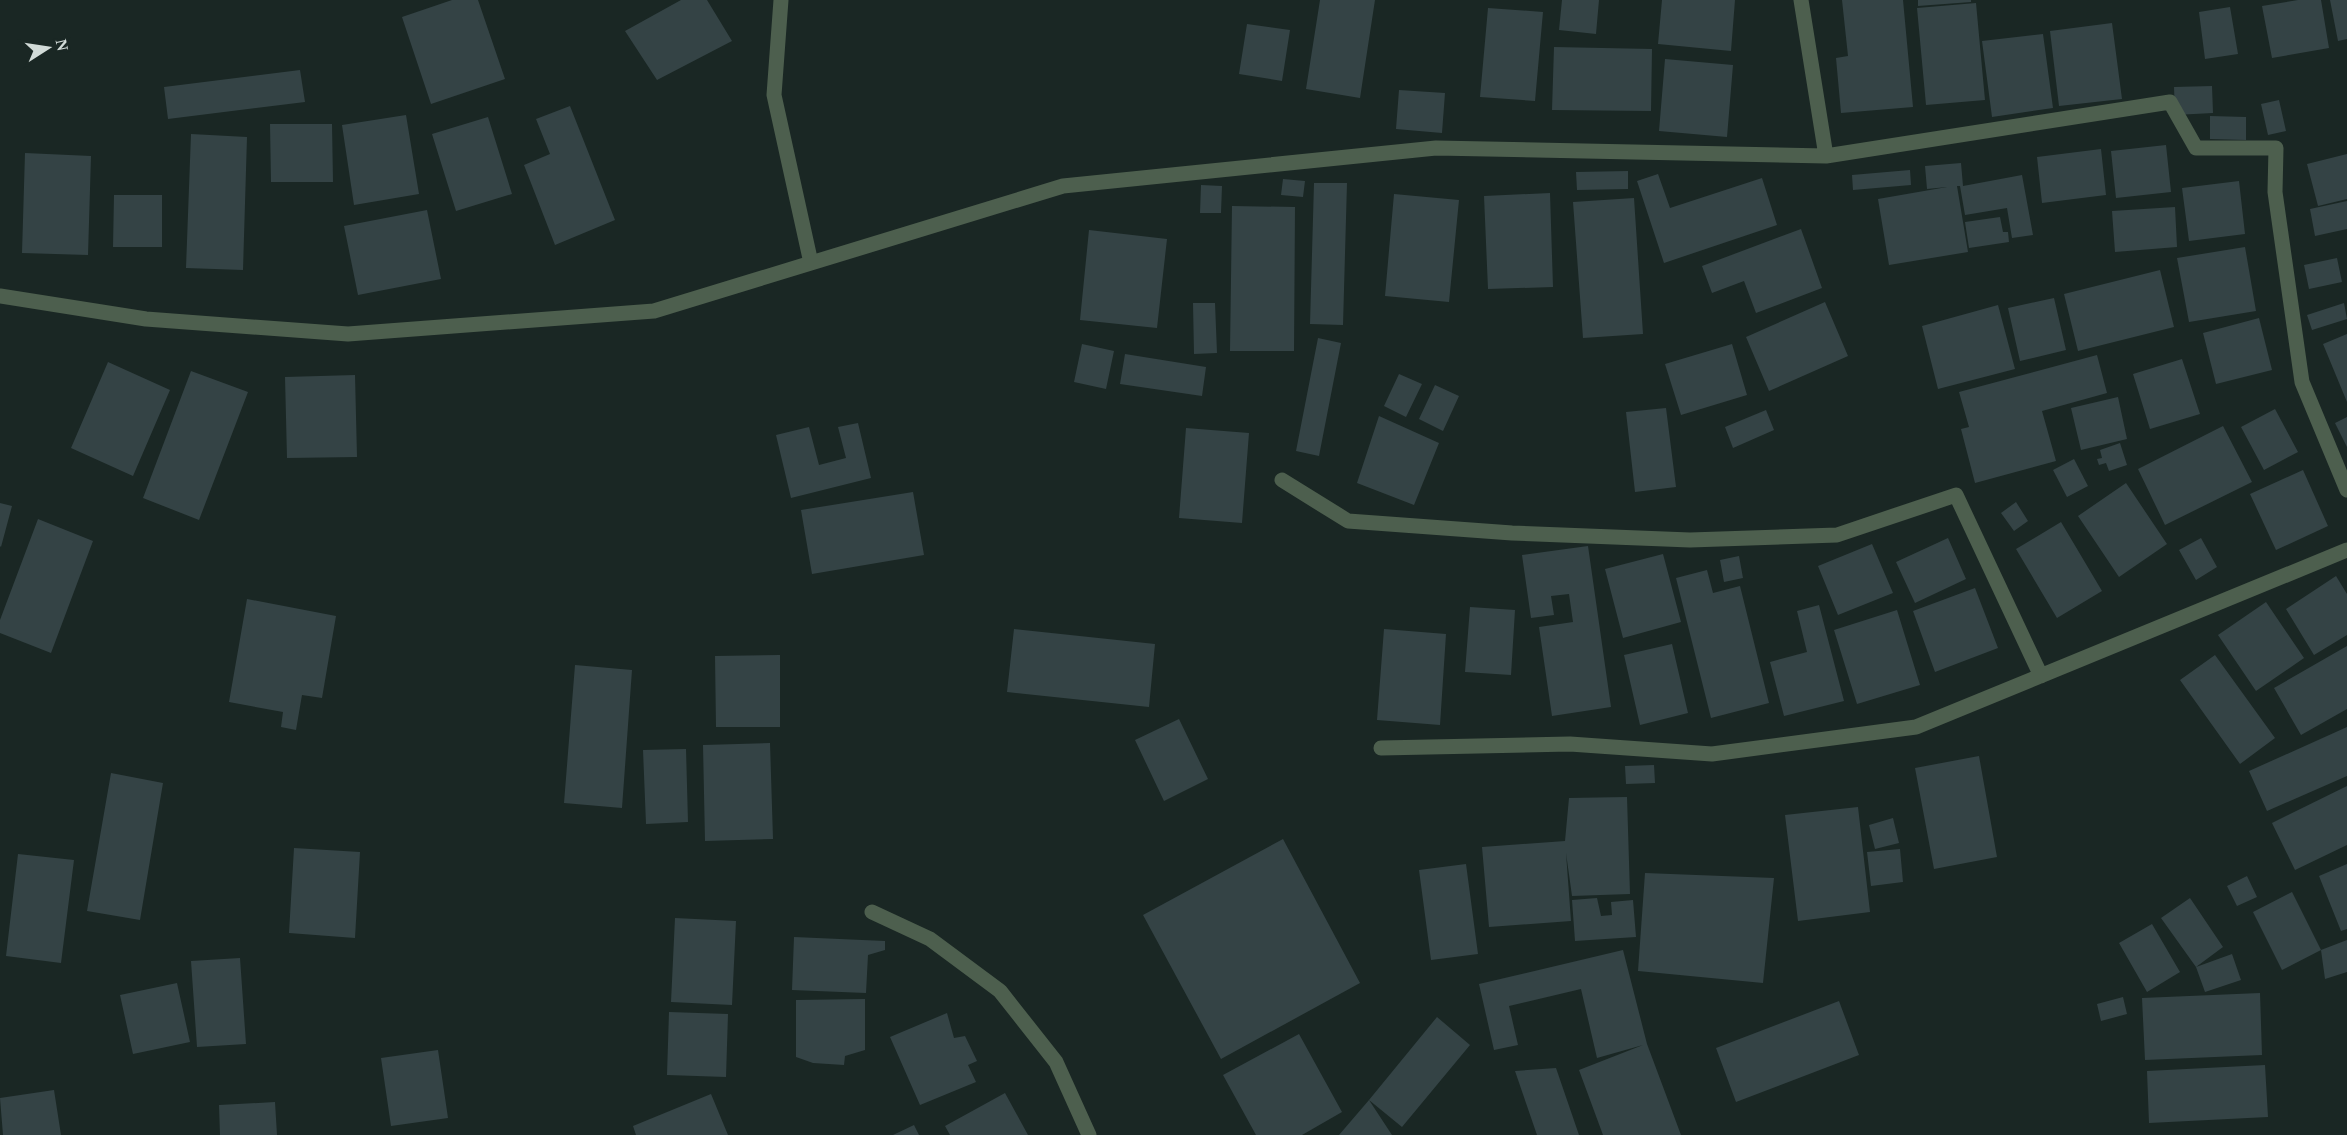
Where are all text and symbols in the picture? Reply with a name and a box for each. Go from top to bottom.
north arrow [18,18,78,78]
text: N [53,38,72,53]

